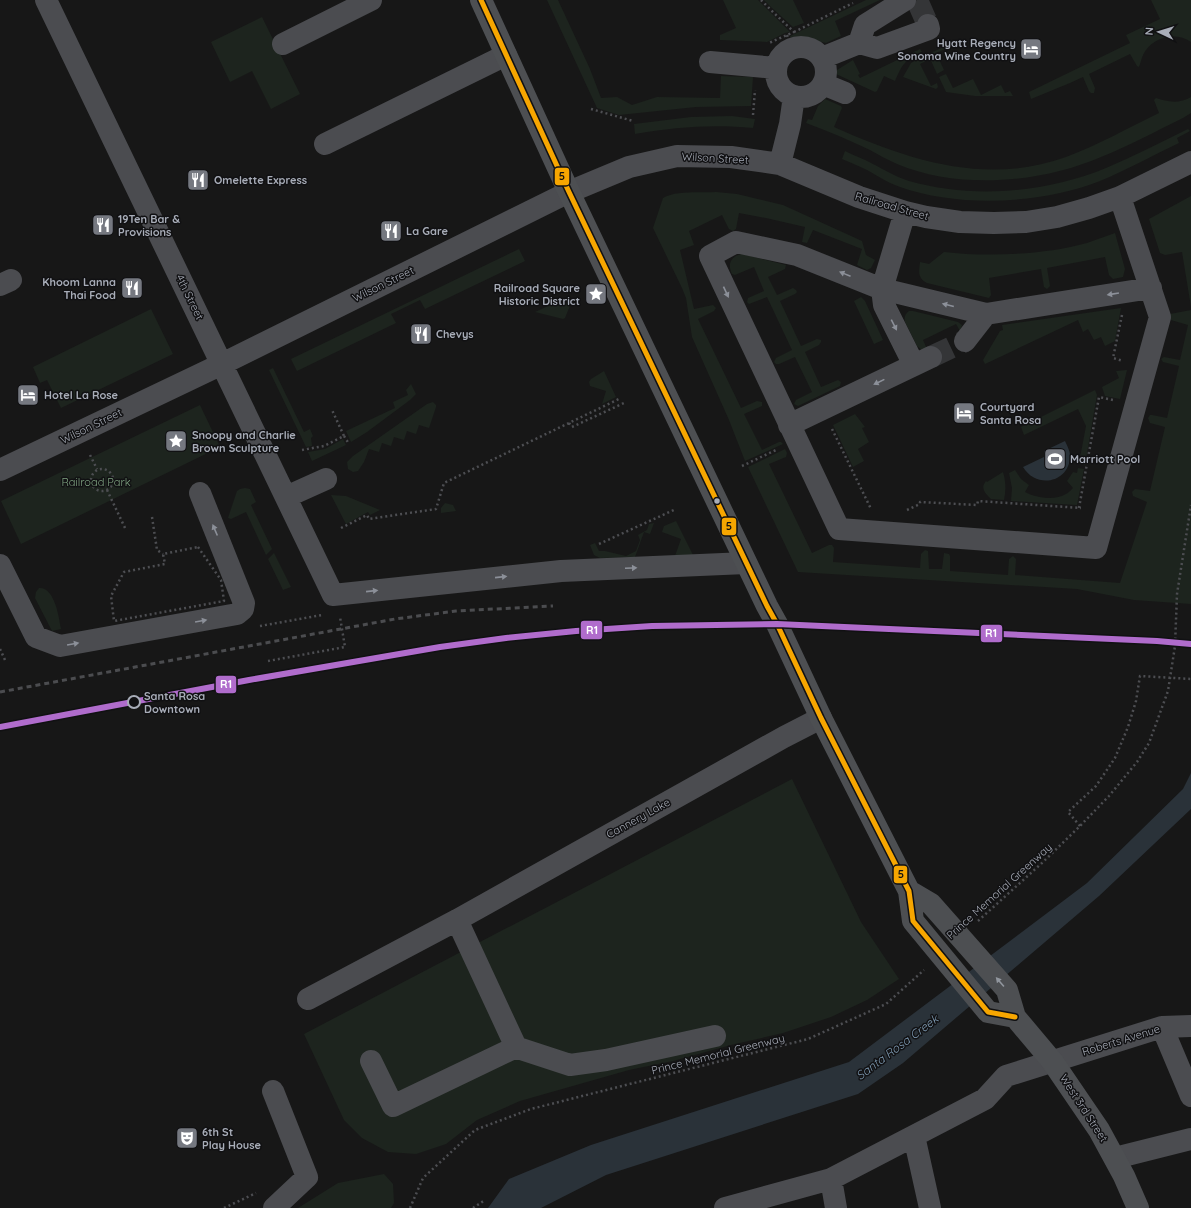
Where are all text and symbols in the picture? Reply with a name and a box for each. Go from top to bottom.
north arrow [1139,12,1179,52]
text: N [1142,27,1156,36]
place label: Hyatt Regency Sonoma Wine Country [897,36,1016,63]
hotel icon: Hyatt Regency Sonoma Wine Country [1018,36,1044,62]
street label: Wilson Street [681,149,749,167]
restaurant icon: Omelette Express [185,167,211,193]
line badge: 5 [554,167,570,186]
text: 5 [559,169,565,183]
place label: Omelette Express [214,173,307,187]
street label: Railroad Street [854,189,931,223]
restaurant icon: 19Ten Bar & Provisions [90,212,116,238]
place label: 19Ten Bar & Provisions [118,212,180,239]
restaurant icon: La Gare [378,218,404,244]
place label: La Gare [406,224,448,238]
street label: Wilson Street [350,263,416,305]
one-way arrow [839,271,851,277]
street label: 4th Street [173,272,207,322]
place label: Khoom Lanna Thai Food [42,275,116,302]
restaurant icon: Khoom Lanna Thai Food [119,275,145,301]
place label: Railroad Square Historic District [494,281,581,308]
place icon: Railroad Square Historic District [583,281,609,307]
one-way arrow [723,286,729,297]
one-way arrow [1106,291,1119,297]
one-way arrow [942,301,954,307]
one-way arrow [891,319,897,331]
restaurant icon: Chevys [408,321,434,347]
place label: Chevys [436,327,474,341]
one-way arrow [873,379,885,385]
hotel icon: Hotel La Rose [15,382,41,408]
place label: Hotel La Rose [44,388,119,402]
hotel icon: Courtyard Santa Rosa [951,400,977,426]
place label: Courtyard Santa Rosa [980,400,1041,427]
street label: Wilson Street [58,405,124,447]
place icon: Snoopy and Charlie Brown Sculpture [163,428,189,454]
place label: Snoopy and Charlie Brown Sculpture [192,428,296,455]
sports icon: Marriott Pool [1042,446,1068,472]
place label: Marriott Pool [1070,452,1140,466]
park label: Railroad Park [61,475,131,489]
unlabelled marker [712,496,722,506]
line badge: 5 [721,517,737,536]
text: 5 [726,519,732,533]
one-way arrow [212,523,218,535]
one-way arrow [625,565,638,571]
one-way arrow [495,574,507,580]
one-way arrow [366,588,378,594]
one-way arrow [195,617,207,623]
line badge: R1 [580,620,603,640]
text: R1 [586,623,598,637]
line badge: R1 [980,624,1003,643]
text: R1 [985,626,997,640]
one-way arrow [67,640,79,646]
line badge: R1 [215,675,237,694]
text: R1 [220,677,232,691]
place label: Santa Rosa Downtown [144,689,205,716]
marker: Santa Rosa Downtown [127,695,141,709]
street label: Cannery Lake [604,795,672,841]
street label: Prince Memorial Greenway [943,840,1055,942]
line badge: 5 [893,865,908,884]
text: 5 [898,867,904,881]
one-way arrow [995,977,1004,987]
water label: Santa Rosa Creek [853,1010,942,1083]
street label: Roberts Avenue [1080,1021,1162,1059]
street label: Prince Memorial Greenway [650,1031,786,1077]
street label: West 3rd Street [1057,1071,1111,1145]
theatre icon: 6th St Play House [174,1125,200,1151]
place label: 6th St Play House [202,1125,262,1152]

